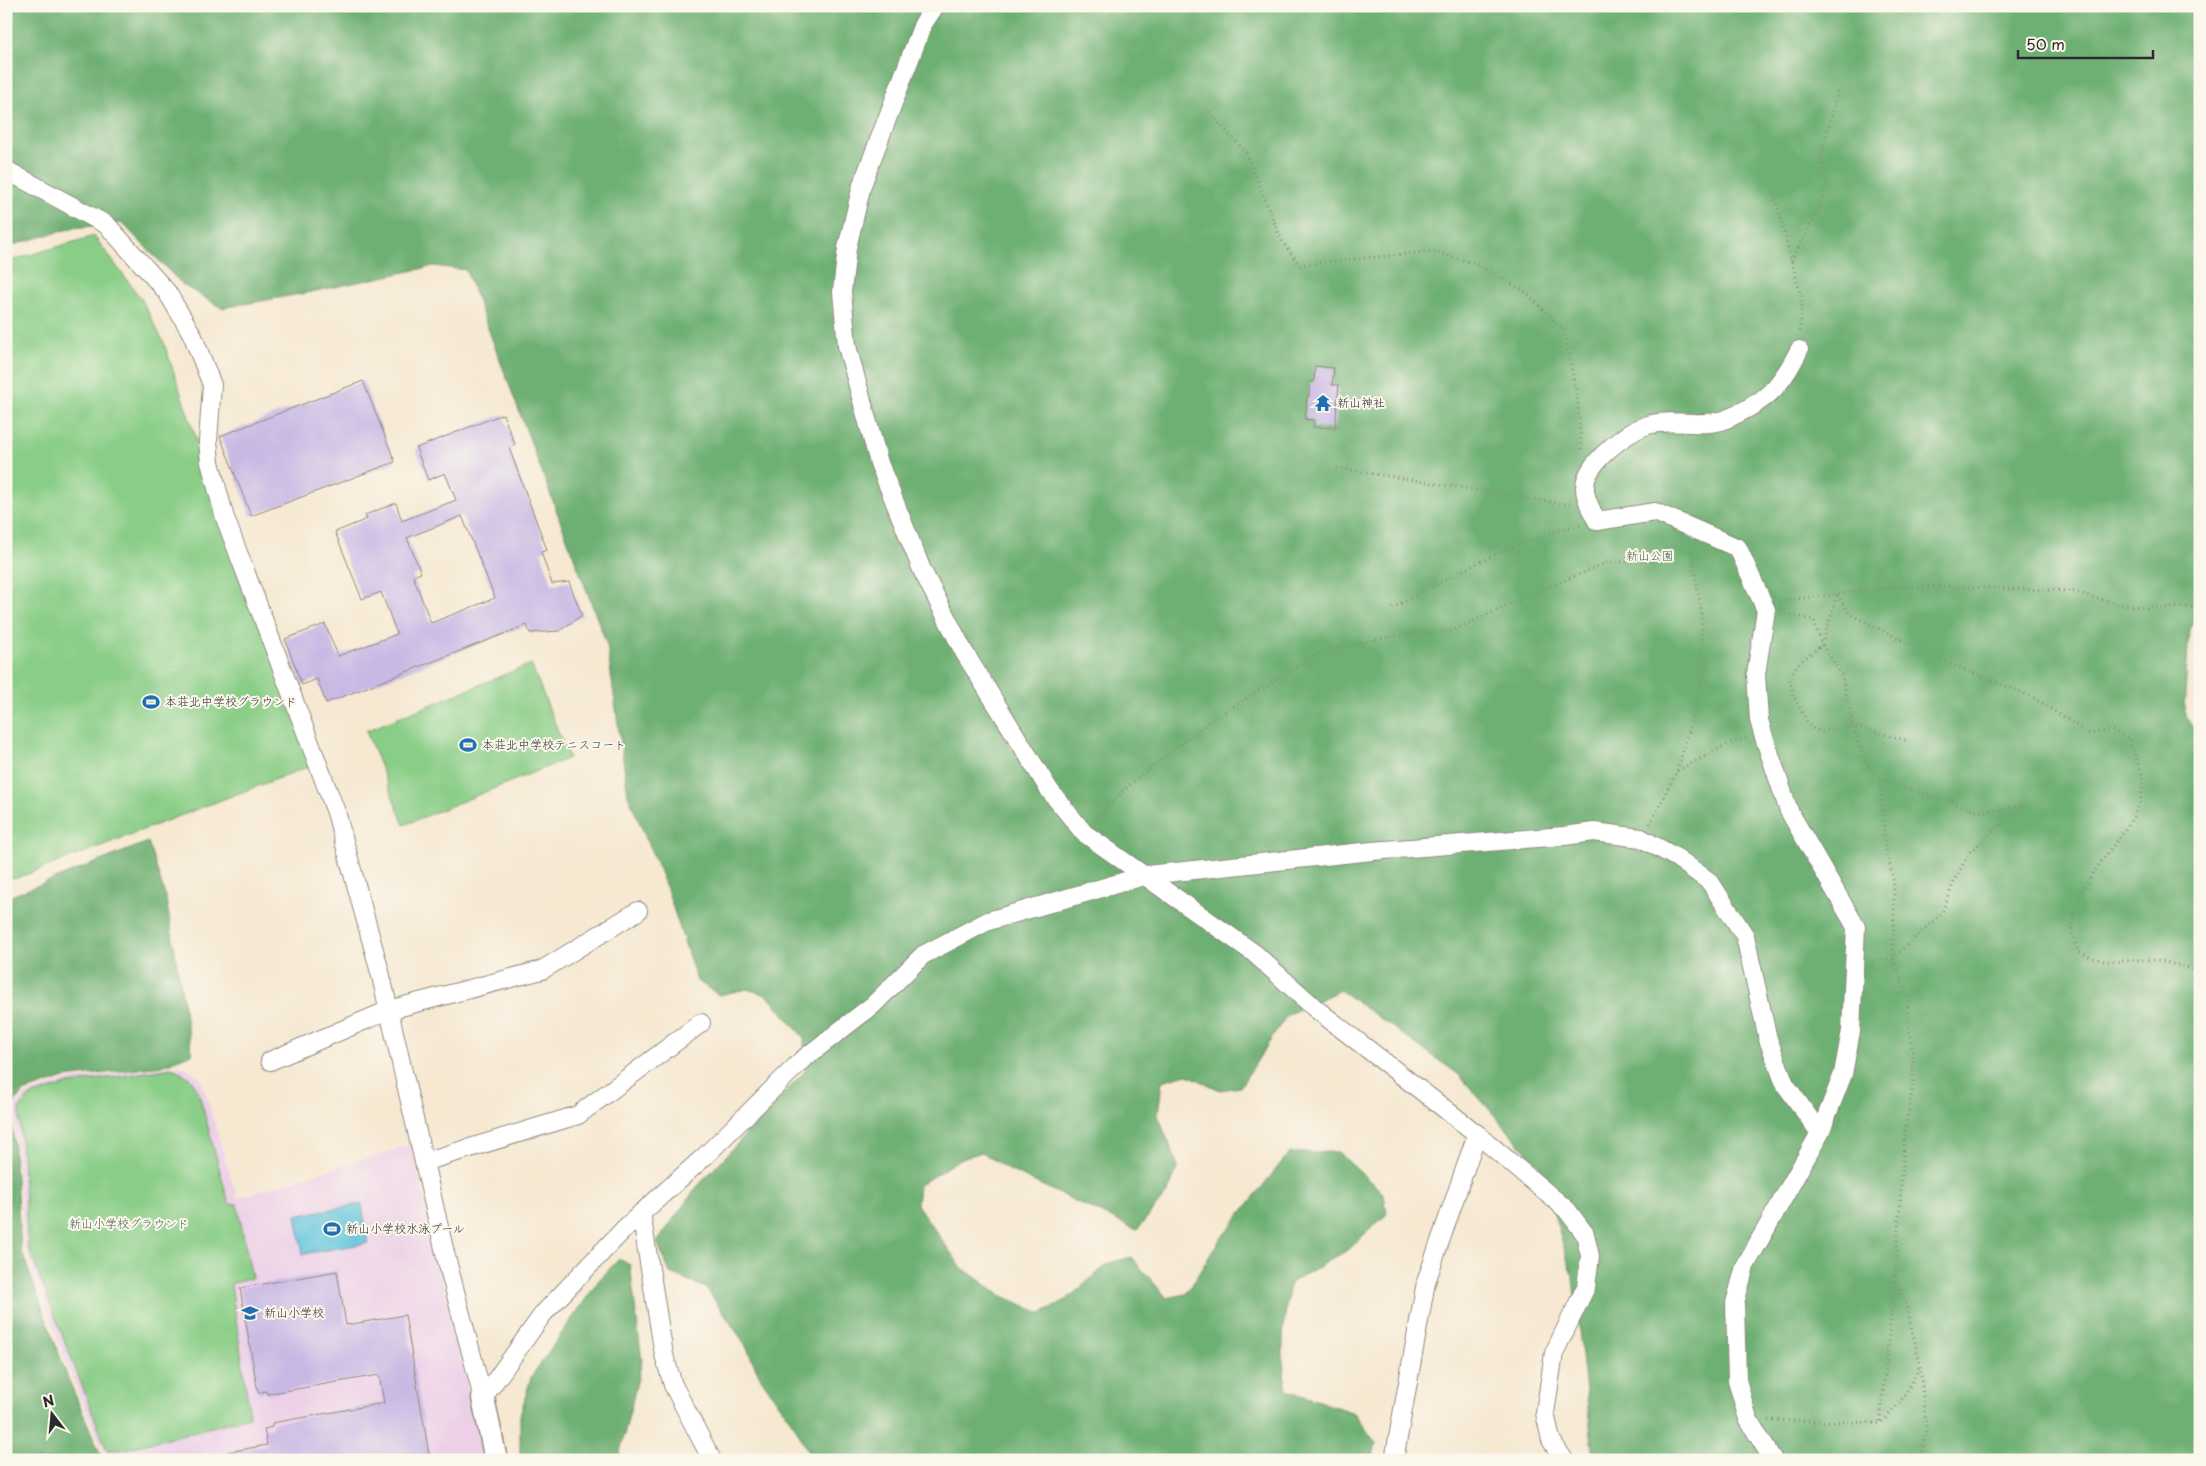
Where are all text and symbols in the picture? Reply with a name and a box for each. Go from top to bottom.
scale bar [2018,28,2154,60]
text: 50 m [2026,32,2065,55]
temple icon: 新山神社 [1313,393,1333,413]
place label: 新山神社 [1337,393,1385,411]
park label: 新山公園 [1626,546,1674,564]
sports icon: 本荘北中学校グラウンド [141,692,161,712]
place label: 本荘北中学校グラウンド [165,692,297,710]
sports icon: 本荘北中学校テニスコート [458,735,478,755]
place label: 本荘北中学校テニスコート [482,735,626,753]
park label: 新山小学校グラウンド [69,1214,189,1232]
sports icon: 新山小学校水泳プール [322,1219,342,1239]
place label: 新山小学校水泳プール [346,1219,465,1237]
school or university icon: 新山小学校 [240,1303,260,1323]
place label: 新山小学校 [264,1303,324,1321]
north arrow [28,1388,78,1438]
text: N [40,1389,57,1413]

